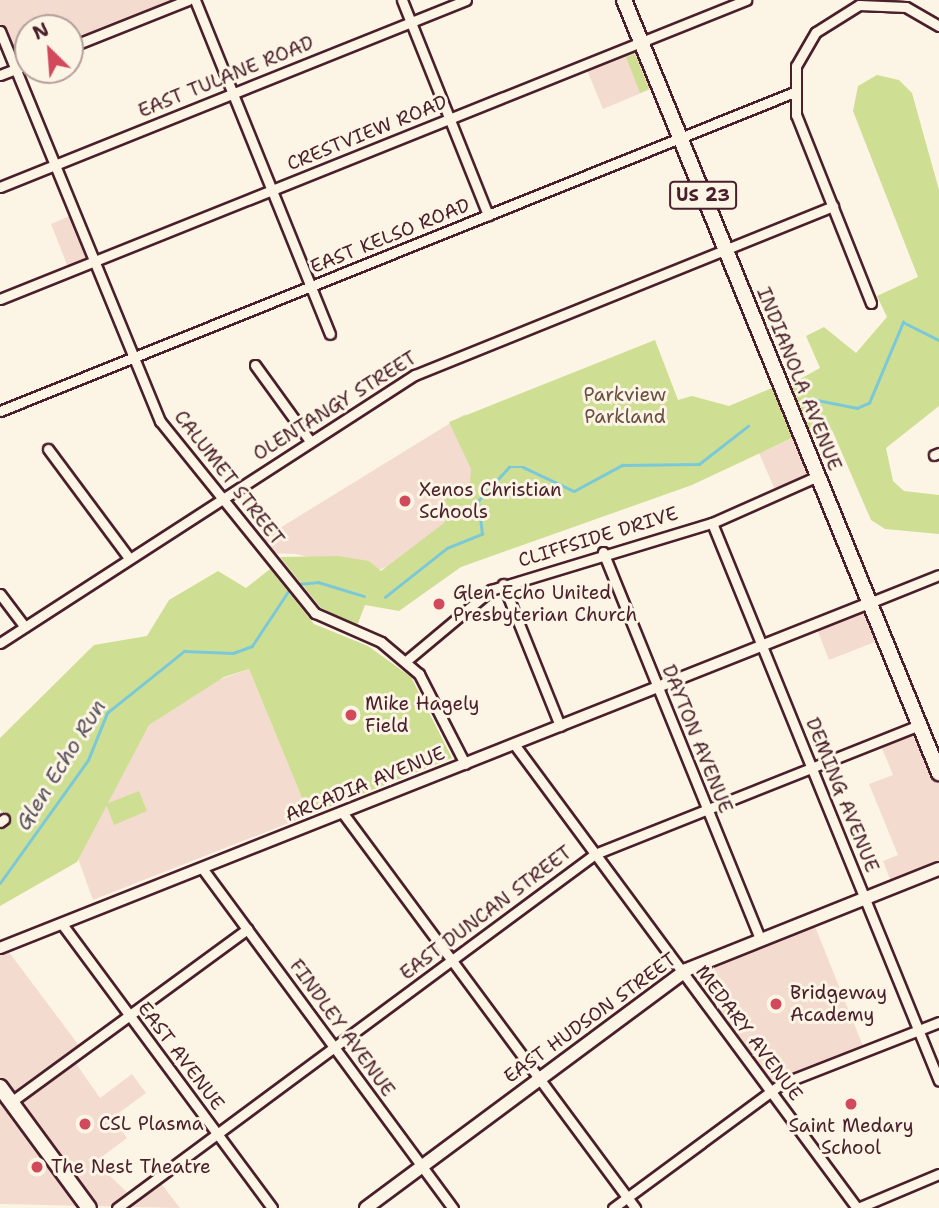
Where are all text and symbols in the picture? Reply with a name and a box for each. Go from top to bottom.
north arrow [14,14,84,84]
text: N [29,17,53,46]
street label: EAST TULANE ROAD [135,31,317,123]
street label: CRESTVIEW ROAD [284,90,450,176]
road number: US 23 [668,180,738,210]
street label: EAST KELSO ROAD [307,194,473,278]
street label: INDIANOLA AVENUE [752,284,846,474]
street label: OLENTANGY STREET [249,346,421,466]
park label: Parkview Parkland [584,384,666,428]
street label: CALUMET STREET [169,406,289,550]
place label: Xenos Christian Schools [419,479,562,523]
marker: Xenos Christian Schools [397,493,413,509]
street label: CLIFFSIDE DRIVE [515,502,681,572]
place label: Glen Echo United Presbyterian Church [453,582,637,626]
marker: Glen Echo United Presbyterian Church [431,596,447,612]
street label: DAYTON AVENUE [657,662,737,816]
place label: Mike Hagely Field [365,693,479,737]
water label: Glen Echo Run [11,695,111,835]
marker: Mike Hagely Field [343,707,359,723]
street label: DEMING AVENUE [801,714,883,876]
street label: ARCADIA AVENUE [282,741,448,827]
street label: EAST DUNCAN STREET [396,841,576,985]
street label: EAST HUDSON STREET [499,948,681,1088]
street label: FINDLEY AVENUE [285,955,399,1101]
street label: MEDARY AVENUE [691,961,807,1105]
place label: Bridgeway Academy [790,982,887,1026]
marker: Bridgeway Academy [768,996,784,1012]
street label: EAST AVENUE [133,997,229,1115]
marker: Saint Medary School [843,1096,859,1112]
place label: CSL Plasma [99,1113,204,1135]
place label: Saint Medary School [788,1115,914,1159]
marker: CSL Plasma [77,1116,93,1132]
place label: The Nest Theatre [51,1156,211,1178]
marker: The Nest Theatre [29,1159,45,1175]

